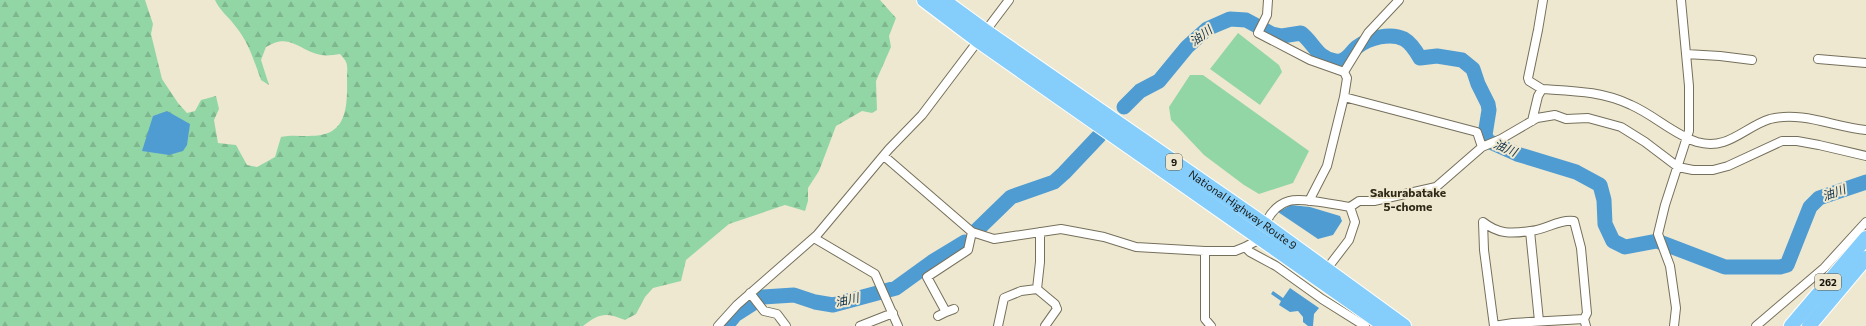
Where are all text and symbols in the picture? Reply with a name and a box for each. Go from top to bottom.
water label: 油川 [1187,21,1216,48]
water label: 油川 [1492,136,1521,159]
road number: 9 [1166,154,1182,170]
street label: National Highway Route 9 [1187,167,1300,252]
water label: 油川 [1820,181,1849,203]
district label: Sakurabatake 5-chome [1370,185,1446,213]
road number: 262 [1815,274,1841,290]
water label: 油川 [834,289,862,308]

